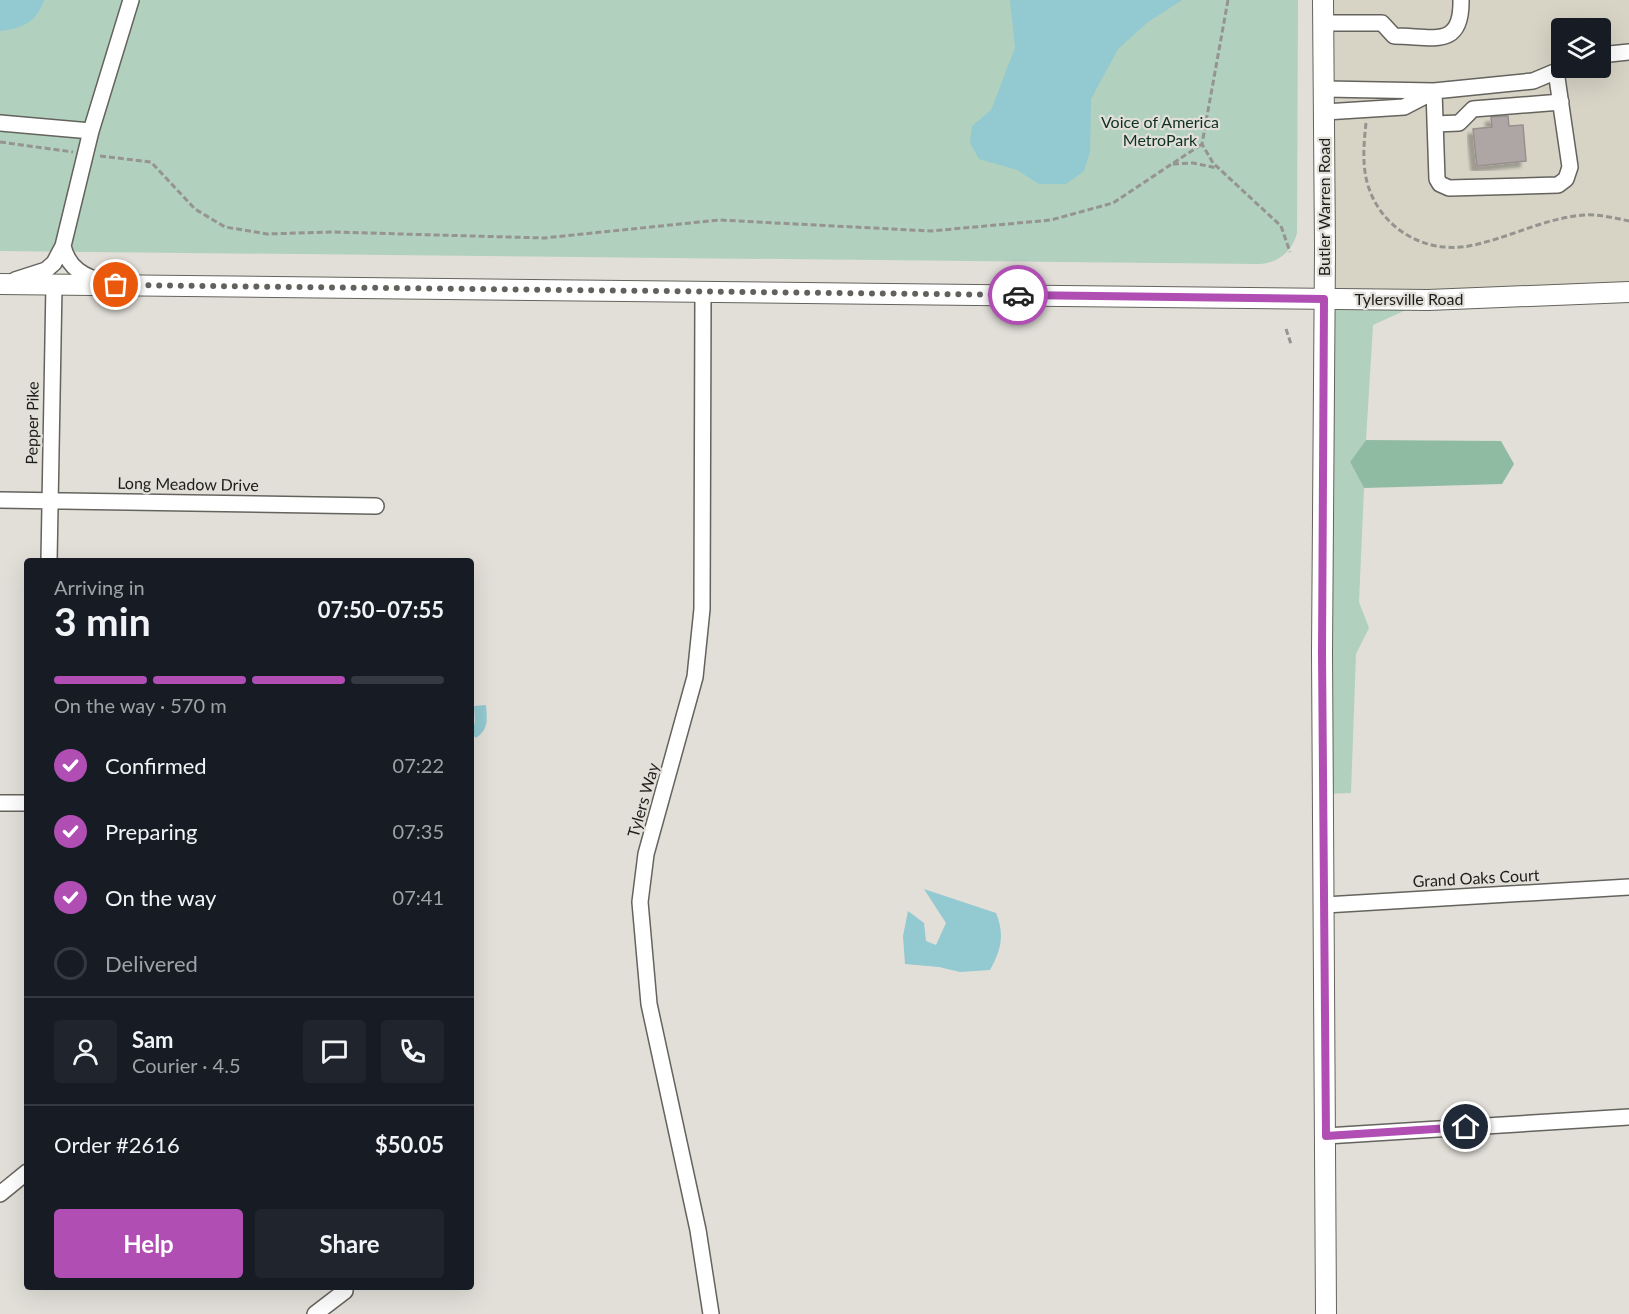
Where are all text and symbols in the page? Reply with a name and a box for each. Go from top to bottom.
map controls [1551,18,1611,78]
button: layers [1551,18,1611,78]
park label: Voice of America MetroPark [1101,112,1219,149]
street label: Butler Warren Road [1314,138,1333,276]
pin [90,259,141,310]
courier [988,265,1048,325]
icon: bag [99,268,132,301]
icon: car [1002,279,1035,312]
street label: Tylersville Road [1355,289,1463,308]
street label: Pepper Pike [21,381,42,465]
street label: Long Meadow Drive [117,473,259,494]
text: Arriving in [54,575,145,599]
text: 07:50–07:55 [318,596,444,623]
text: 3 min [54,598,151,644]
text: On the way · 570 m [54,693,227,717]
icon: check [54,749,87,782]
text: Confirmed [105,752,207,779]
text: 07:22 [393,753,444,777]
street label: Tylers Way [623,760,662,839]
icon: check [54,815,87,848]
text: Preparing [105,818,197,845]
text: 07:35 [393,819,444,843]
street label: Grand Oaks Court [1412,865,1540,890]
icon: check [54,881,87,914]
text: On the way [105,884,216,911]
text: 07:41 [393,885,444,909]
text: Delivered [105,950,198,977]
button: person [54,1020,117,1083]
button: chat [303,1020,366,1083]
button: phone [381,1020,444,1083]
text: Sam [132,1026,174,1053]
text: Courier · 4.5 [132,1053,241,1077]
pin [1440,1101,1491,1152]
icon: home [1449,1110,1482,1143]
text: Order #2616 [54,1131,180,1158]
text: $50.05 [375,1131,444,1158]
button: Help [54,1209,243,1278]
button: Share [255,1209,444,1278]

